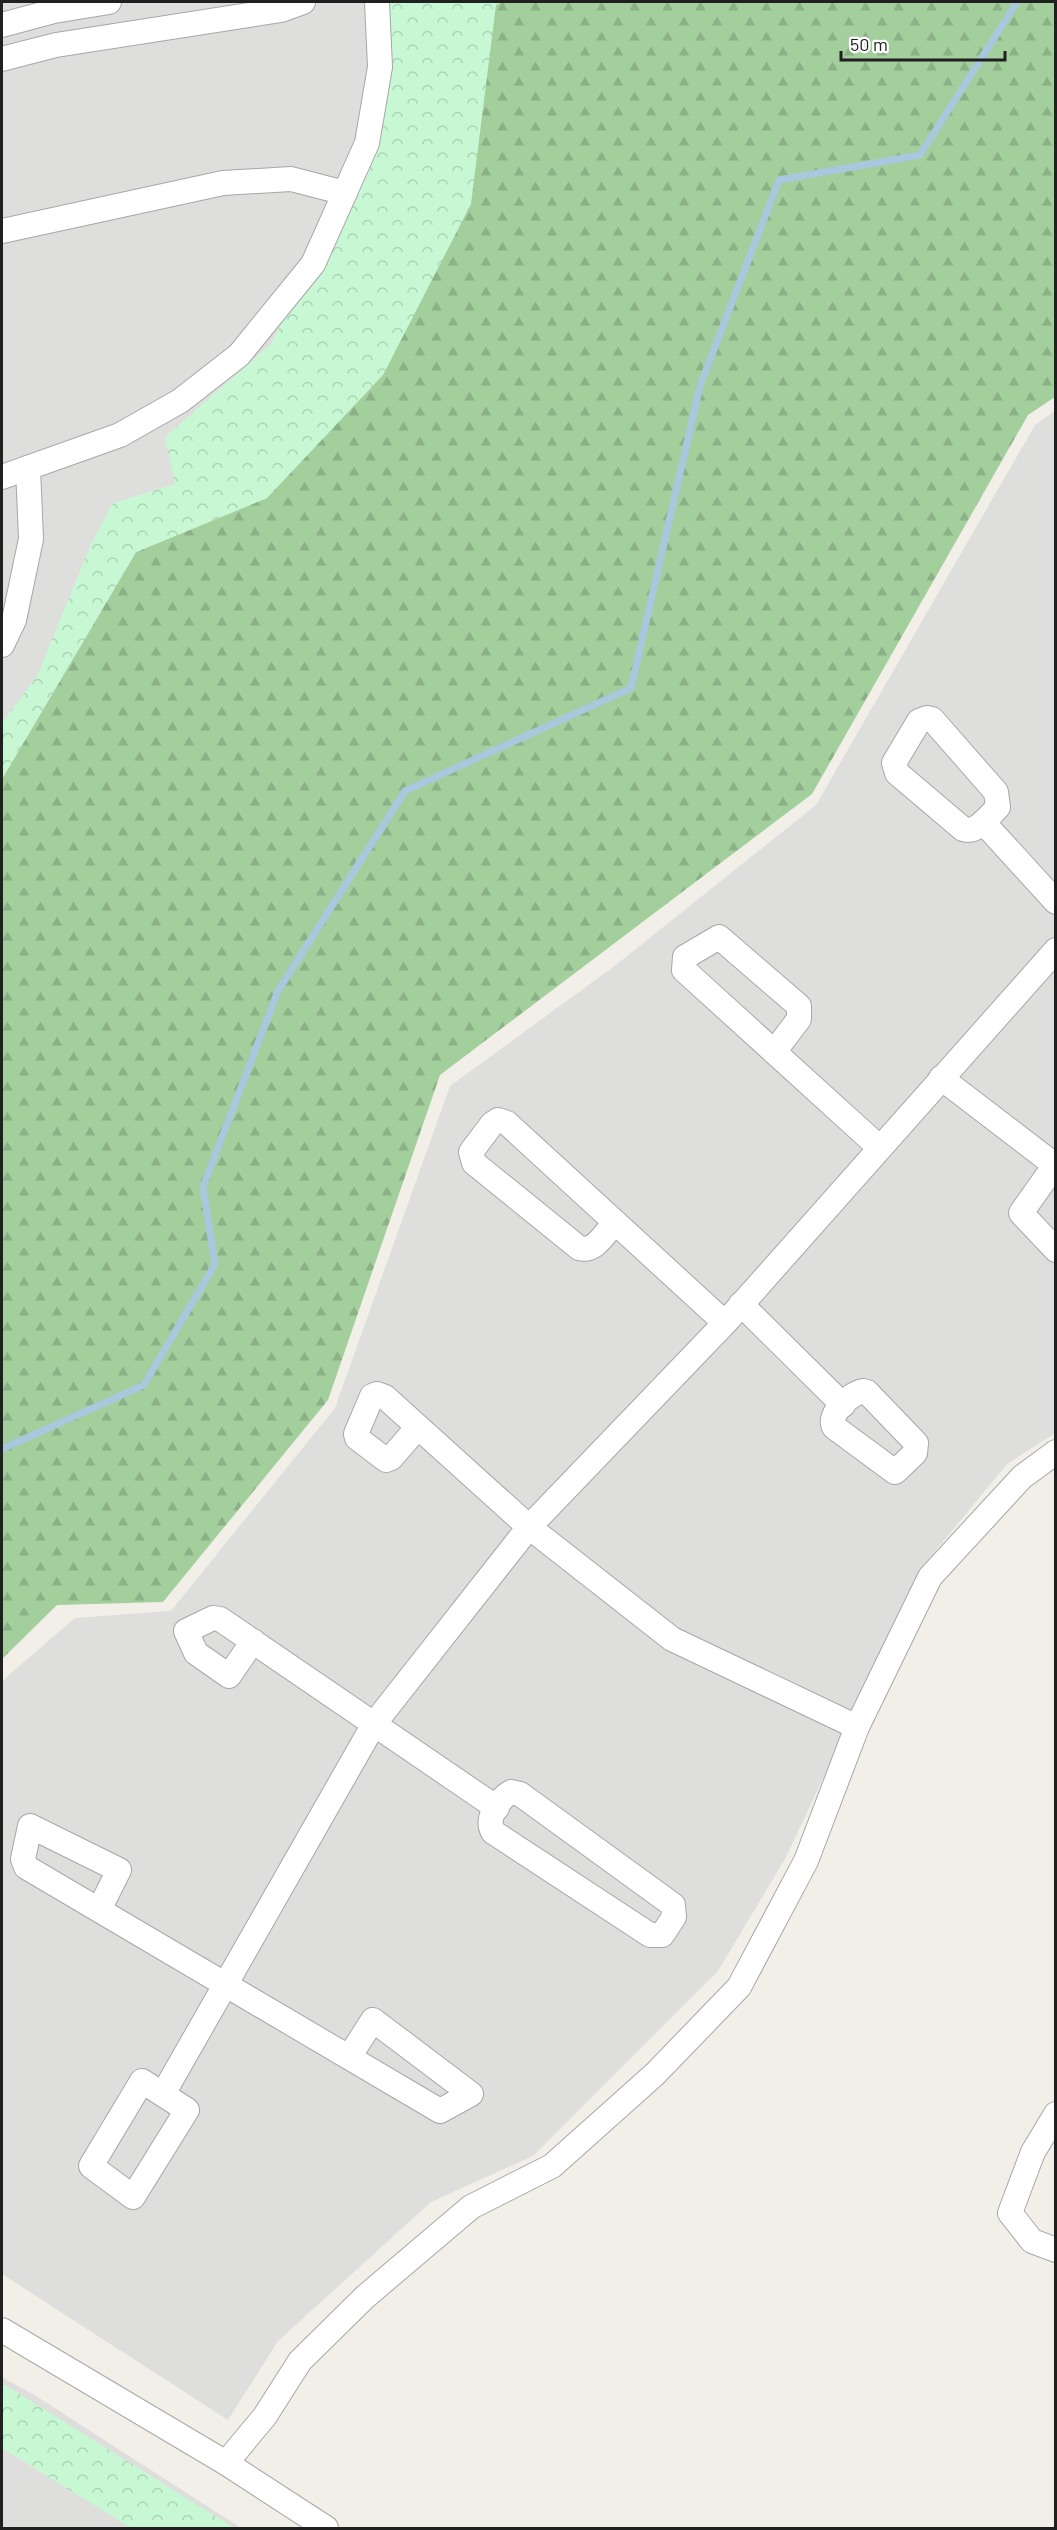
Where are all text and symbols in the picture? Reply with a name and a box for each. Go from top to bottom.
scale bar [841,24,1004,62]
text: 50 m [850,33,888,55]

